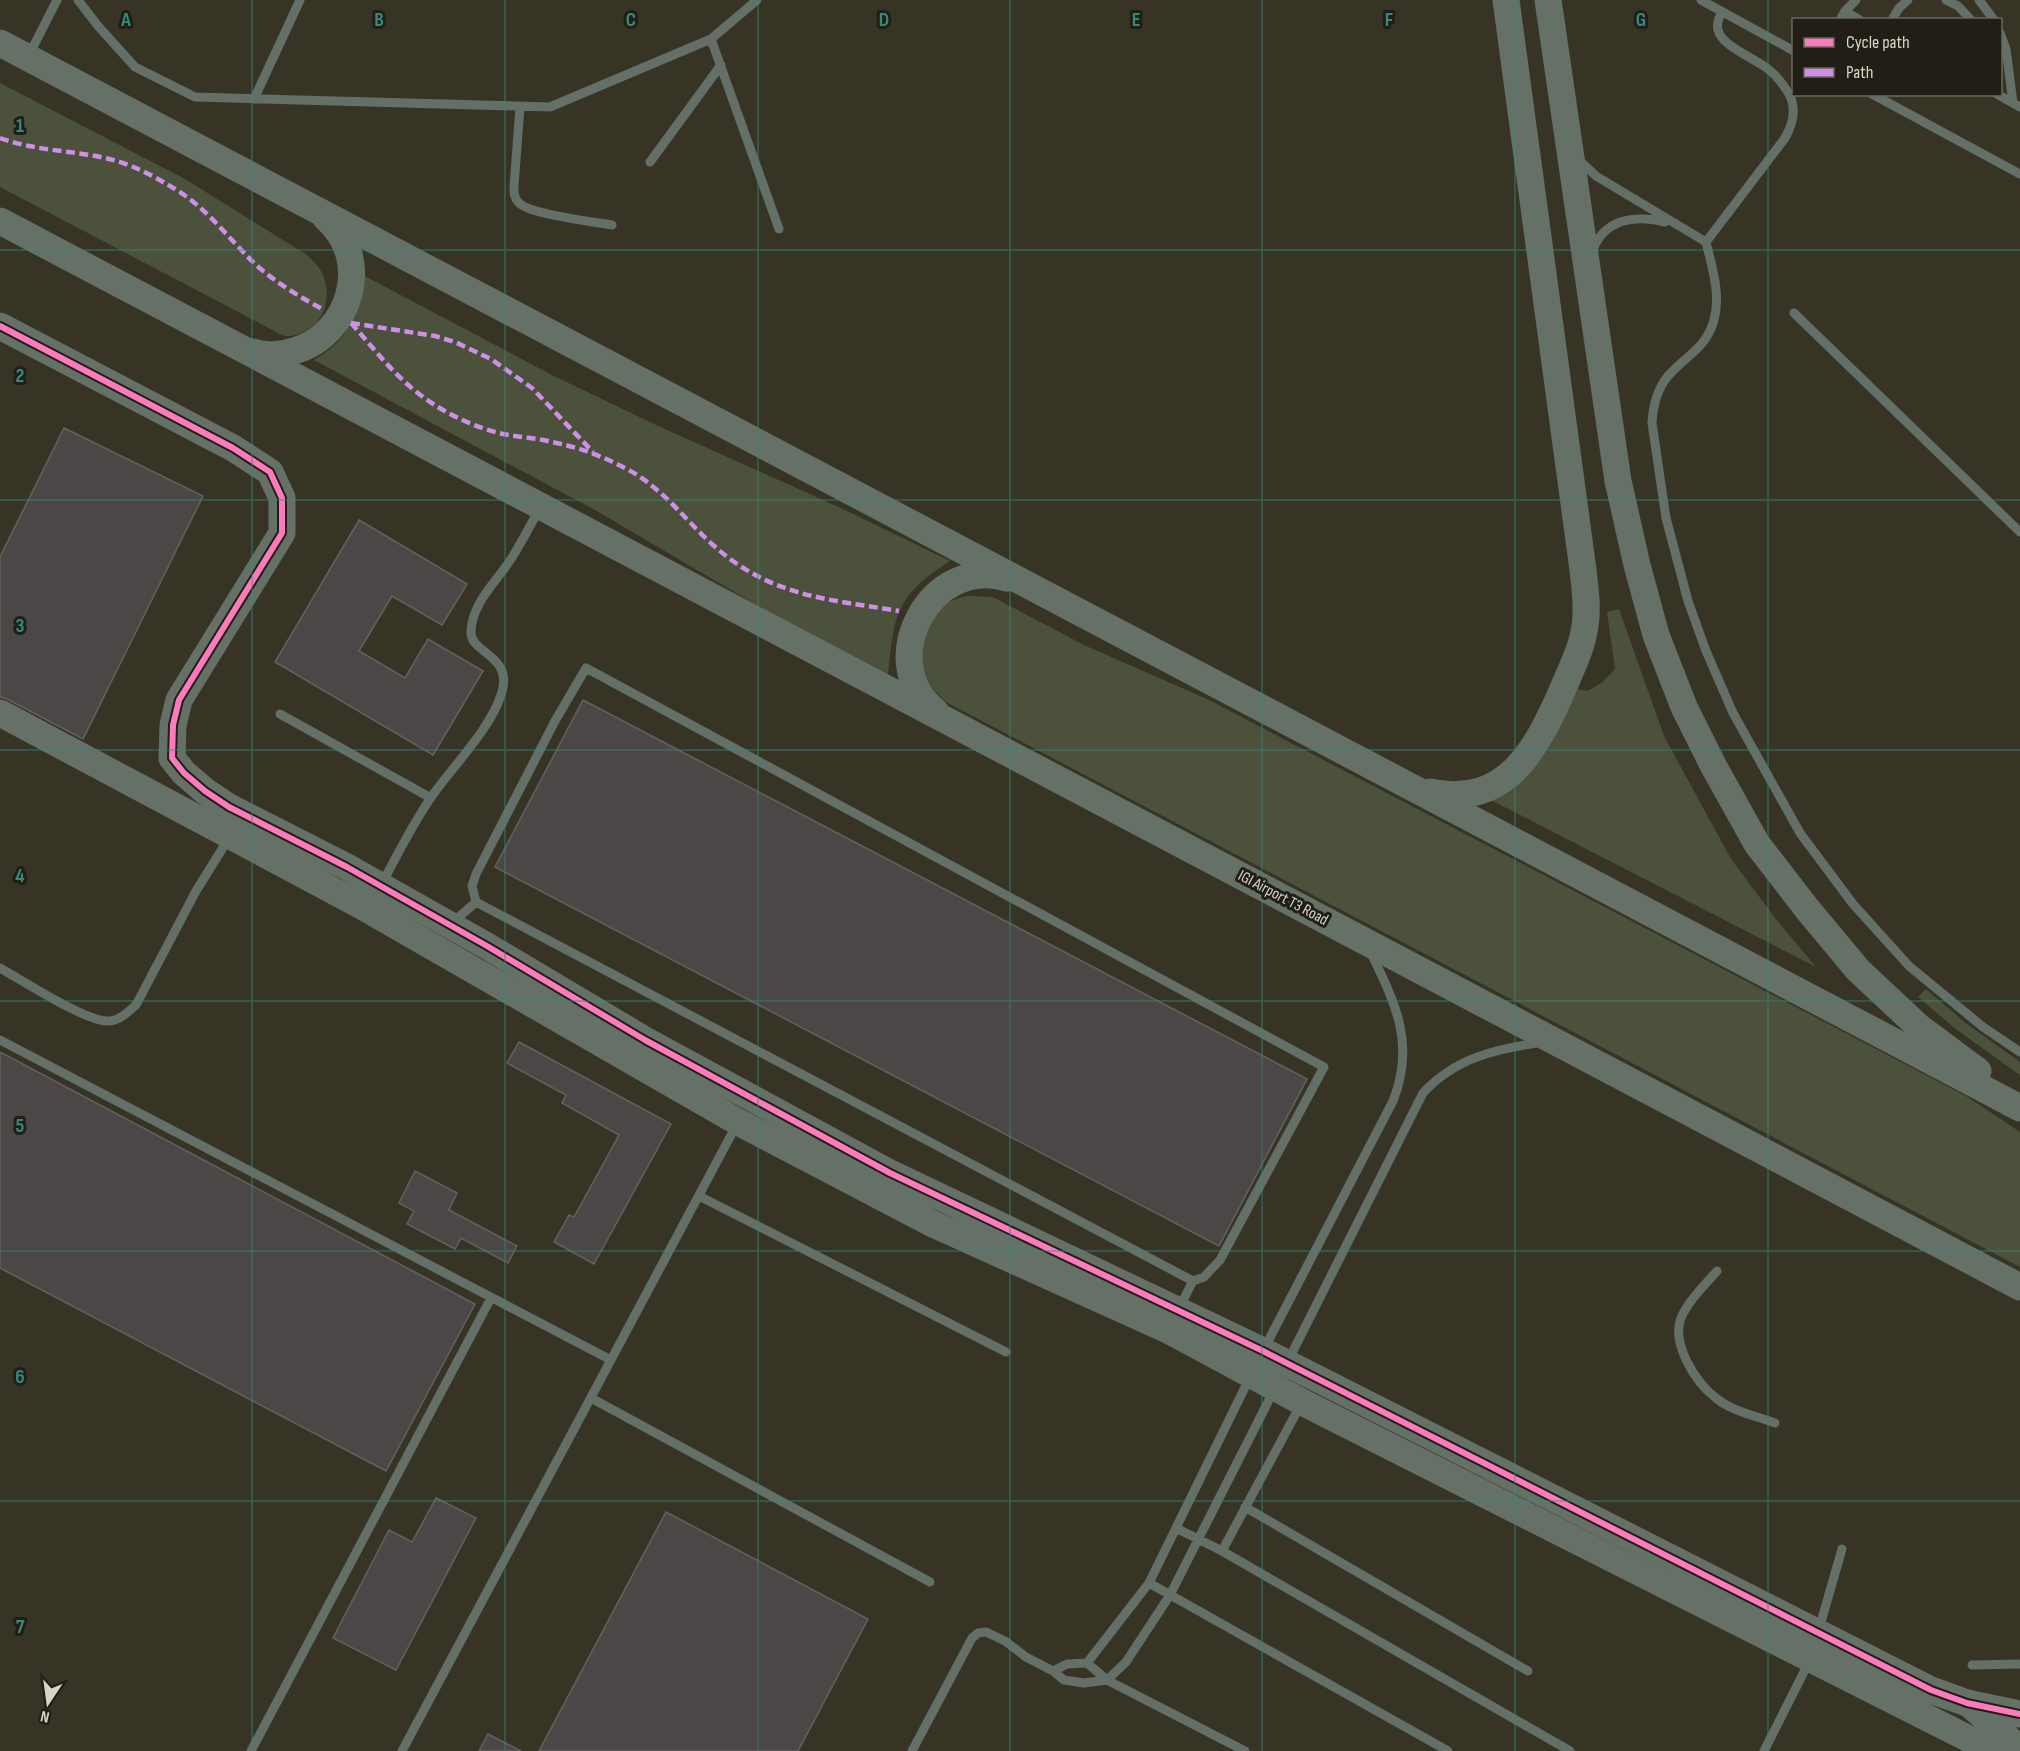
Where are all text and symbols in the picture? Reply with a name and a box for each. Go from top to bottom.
text: A [120,8,131,32]
text: B [374,8,384,32]
text: C [626,8,636,32]
text: D [879,8,889,32]
text: E [1132,8,1140,32]
text: F [1385,8,1393,32]
text: G [1636,8,1646,32]
legend [1792,18,2002,96]
text: Cycle path [1846,32,1910,53]
text: Path [1846,62,1874,83]
text: 1 [16,114,24,138]
text: 2 [16,364,24,388]
text: 3 [16,614,25,638]
text: 4 [15,864,25,888]
street label: IGI Airport T3 Road [1235,866,1331,930]
text: 5 [16,1114,25,1138]
text: 6 [15,1365,25,1389]
text: 7 [16,1615,25,1639]
north arrow [18,1673,78,1733]
text: N [39,1706,51,1726]

